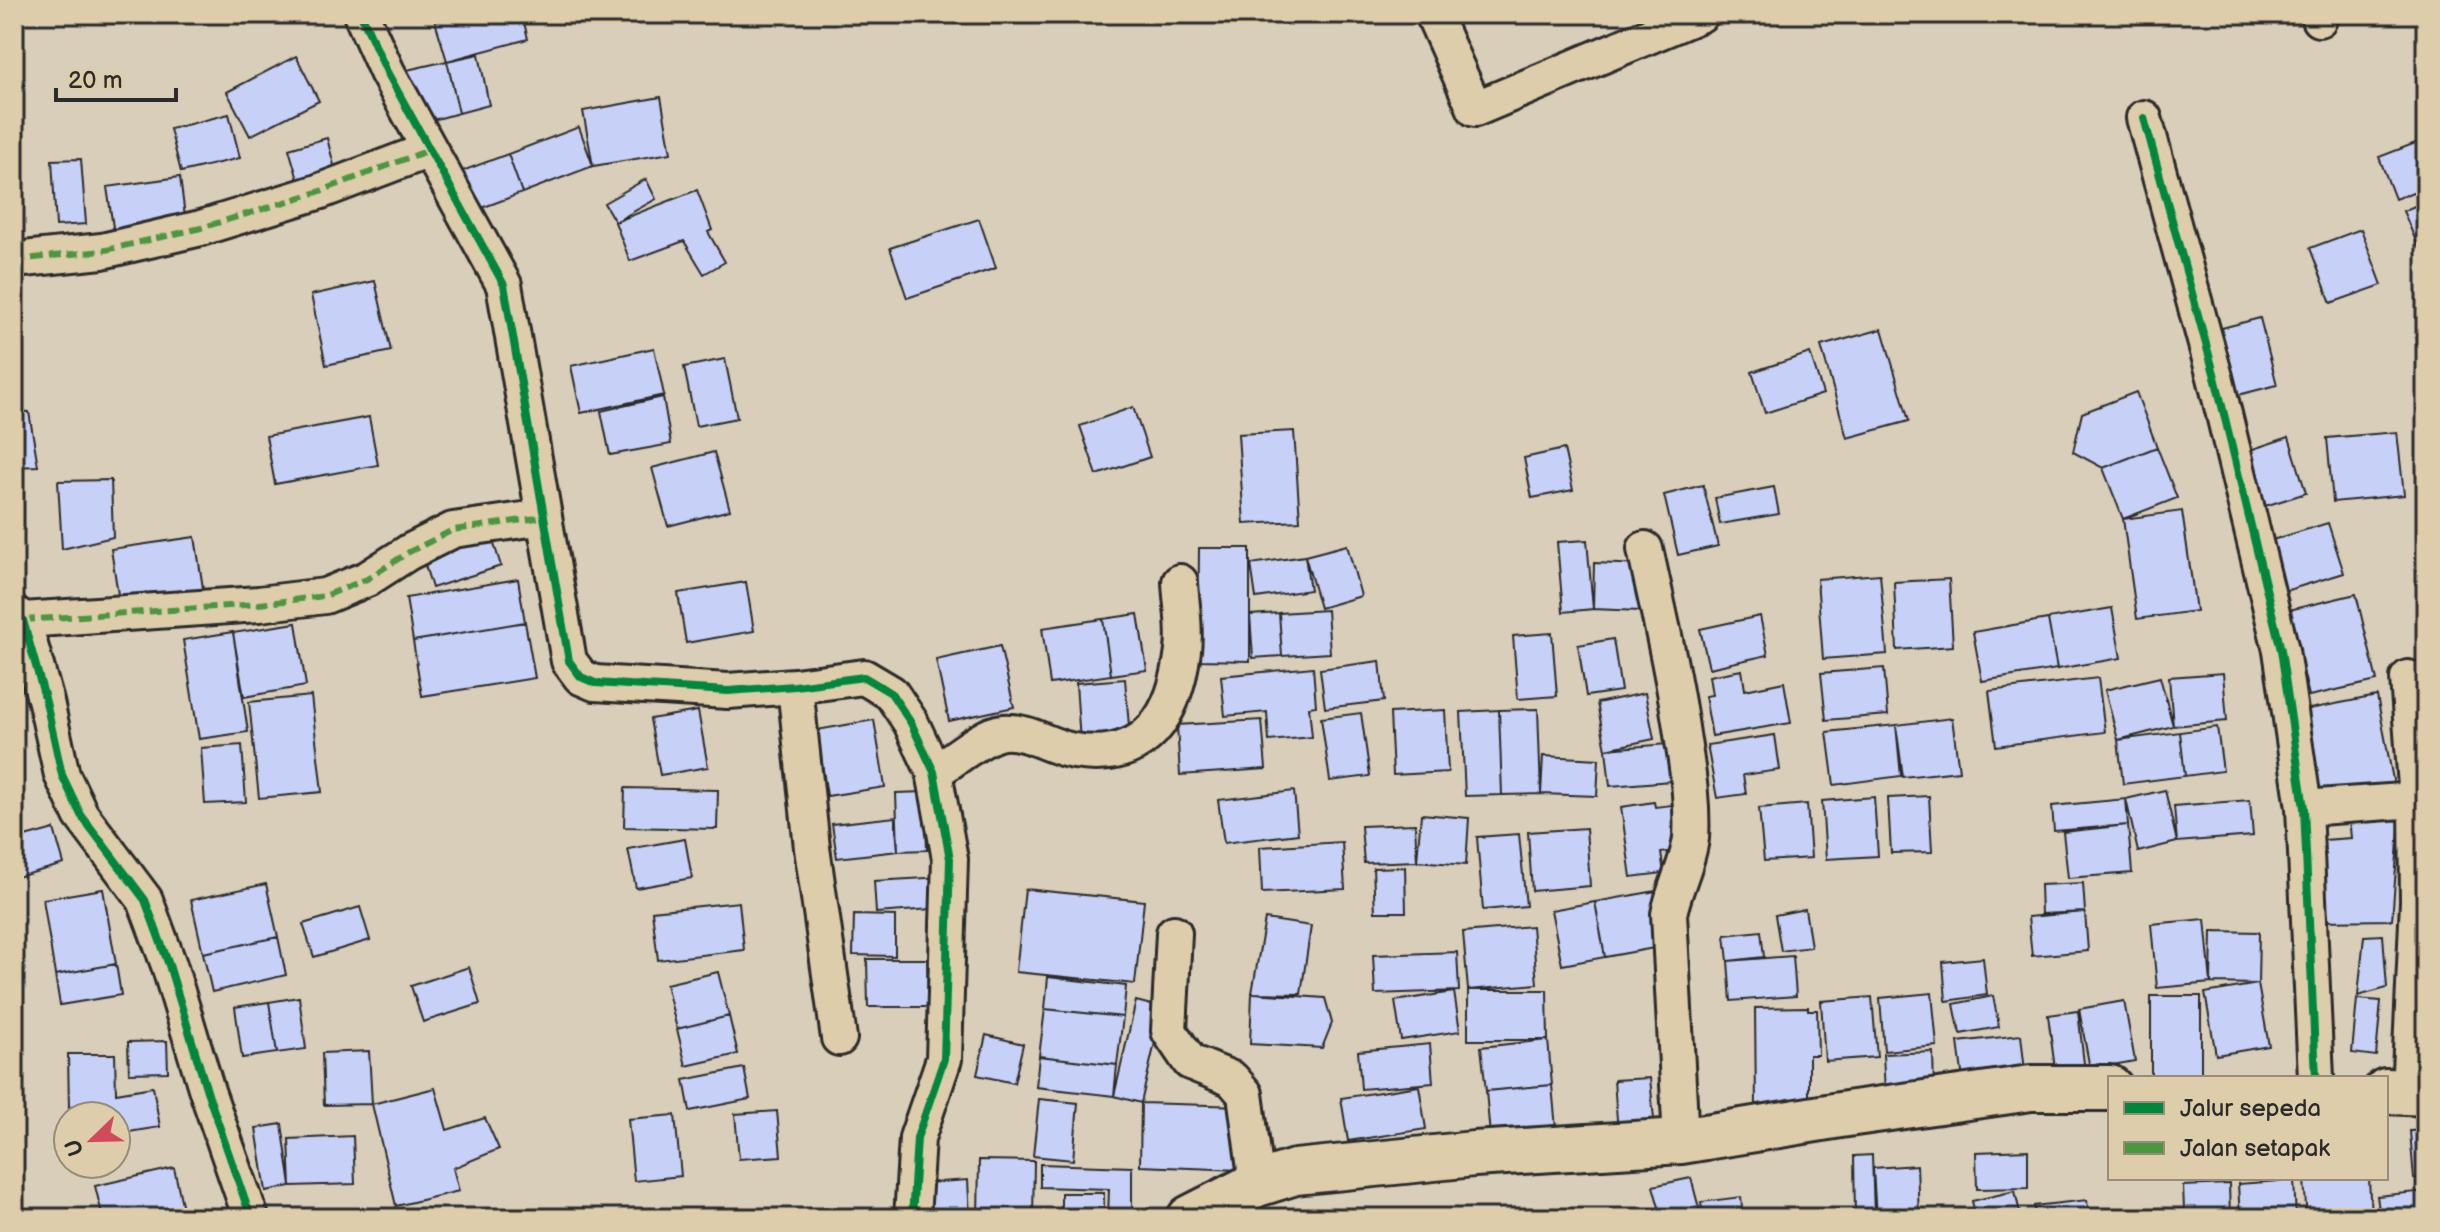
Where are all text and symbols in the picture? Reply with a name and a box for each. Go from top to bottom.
scale bar [56,52,176,102]
text: 20 m [68,66,123,95]
legend [2108,1076,2388,1180]
text: Jalur sepeda [2180,1094,2321,1123]
north arrow [52,1100,132,1180]
text: Jalan setapak [2180,1134,2330,1163]
text: U [59,1135,90,1160]

